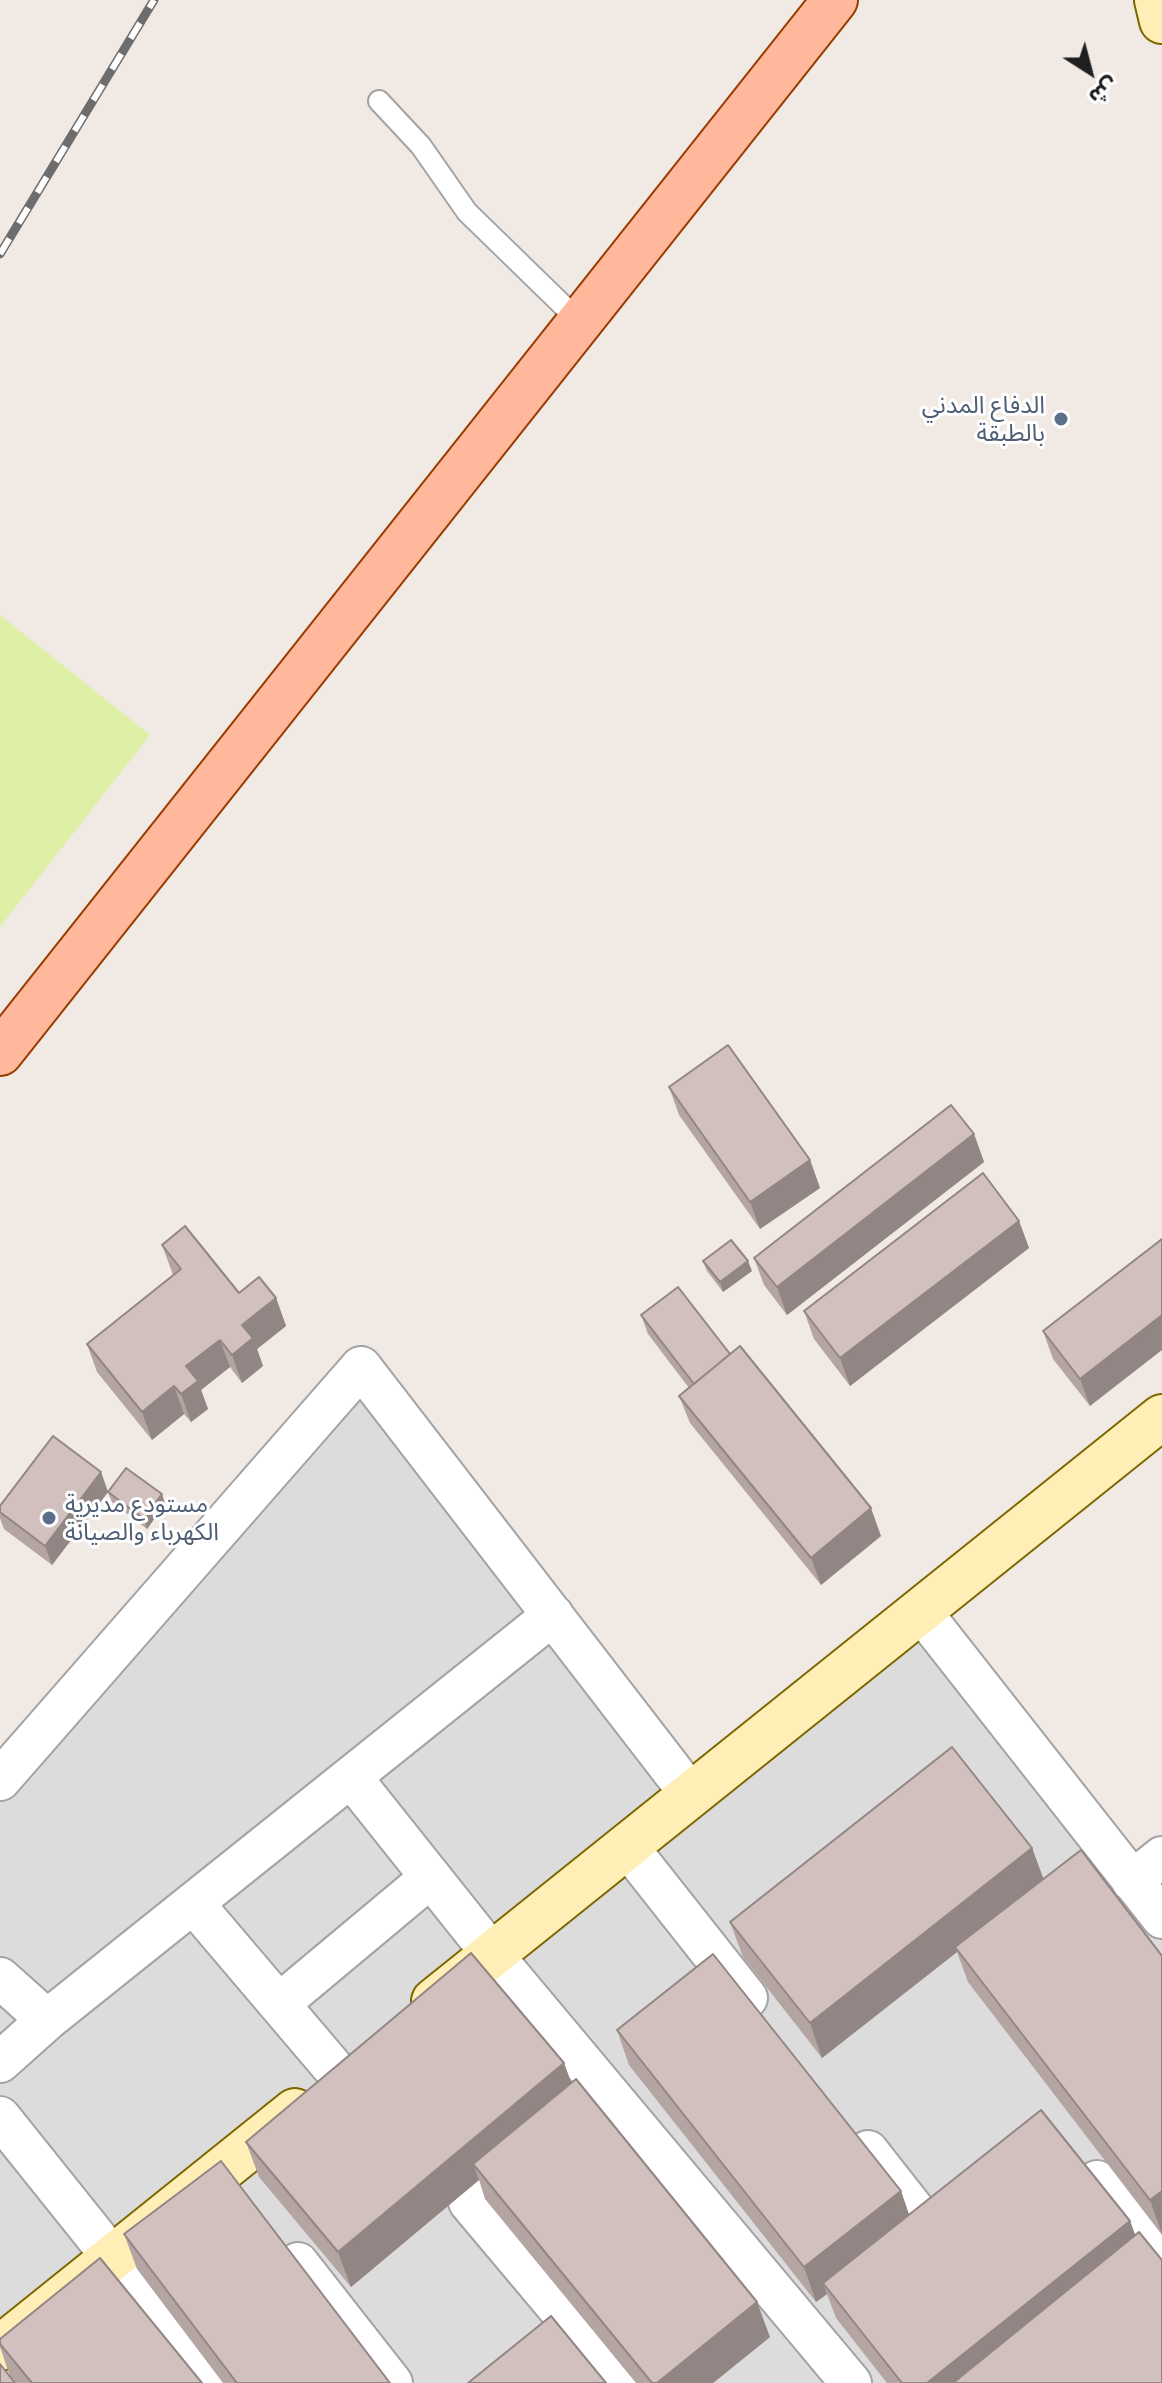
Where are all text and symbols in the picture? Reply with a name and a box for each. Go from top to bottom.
north arrow [1050,32,1130,112]
text: ش [1084,72,1125,112]
place label: الدفاع المدني بالطبقة [922,391,1045,447]
marker: الدفاع المدني بالطبقة [1052,410,1070,428]
place label: مستودع مديرية الكهرباء والصيانة [65,1490,219,1546]
marker: مستودع مديرية الكهرباء والصيانة [40,1509,58,1527]

